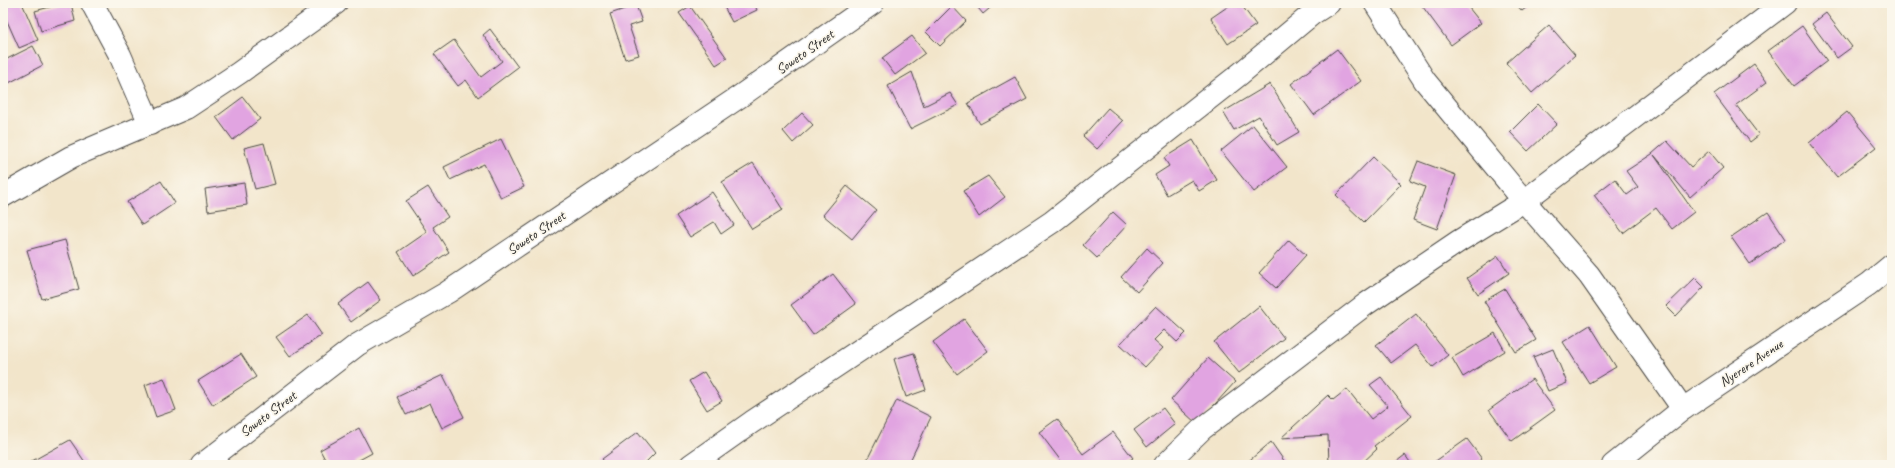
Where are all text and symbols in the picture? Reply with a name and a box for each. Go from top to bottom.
street label: Soweto Street [773,25,838,78]
street label: Soweto Street [504,207,569,259]
street label: Nyerere Avenue [1716,335,1787,390]
street label: Soweto Street [236,386,301,441]

